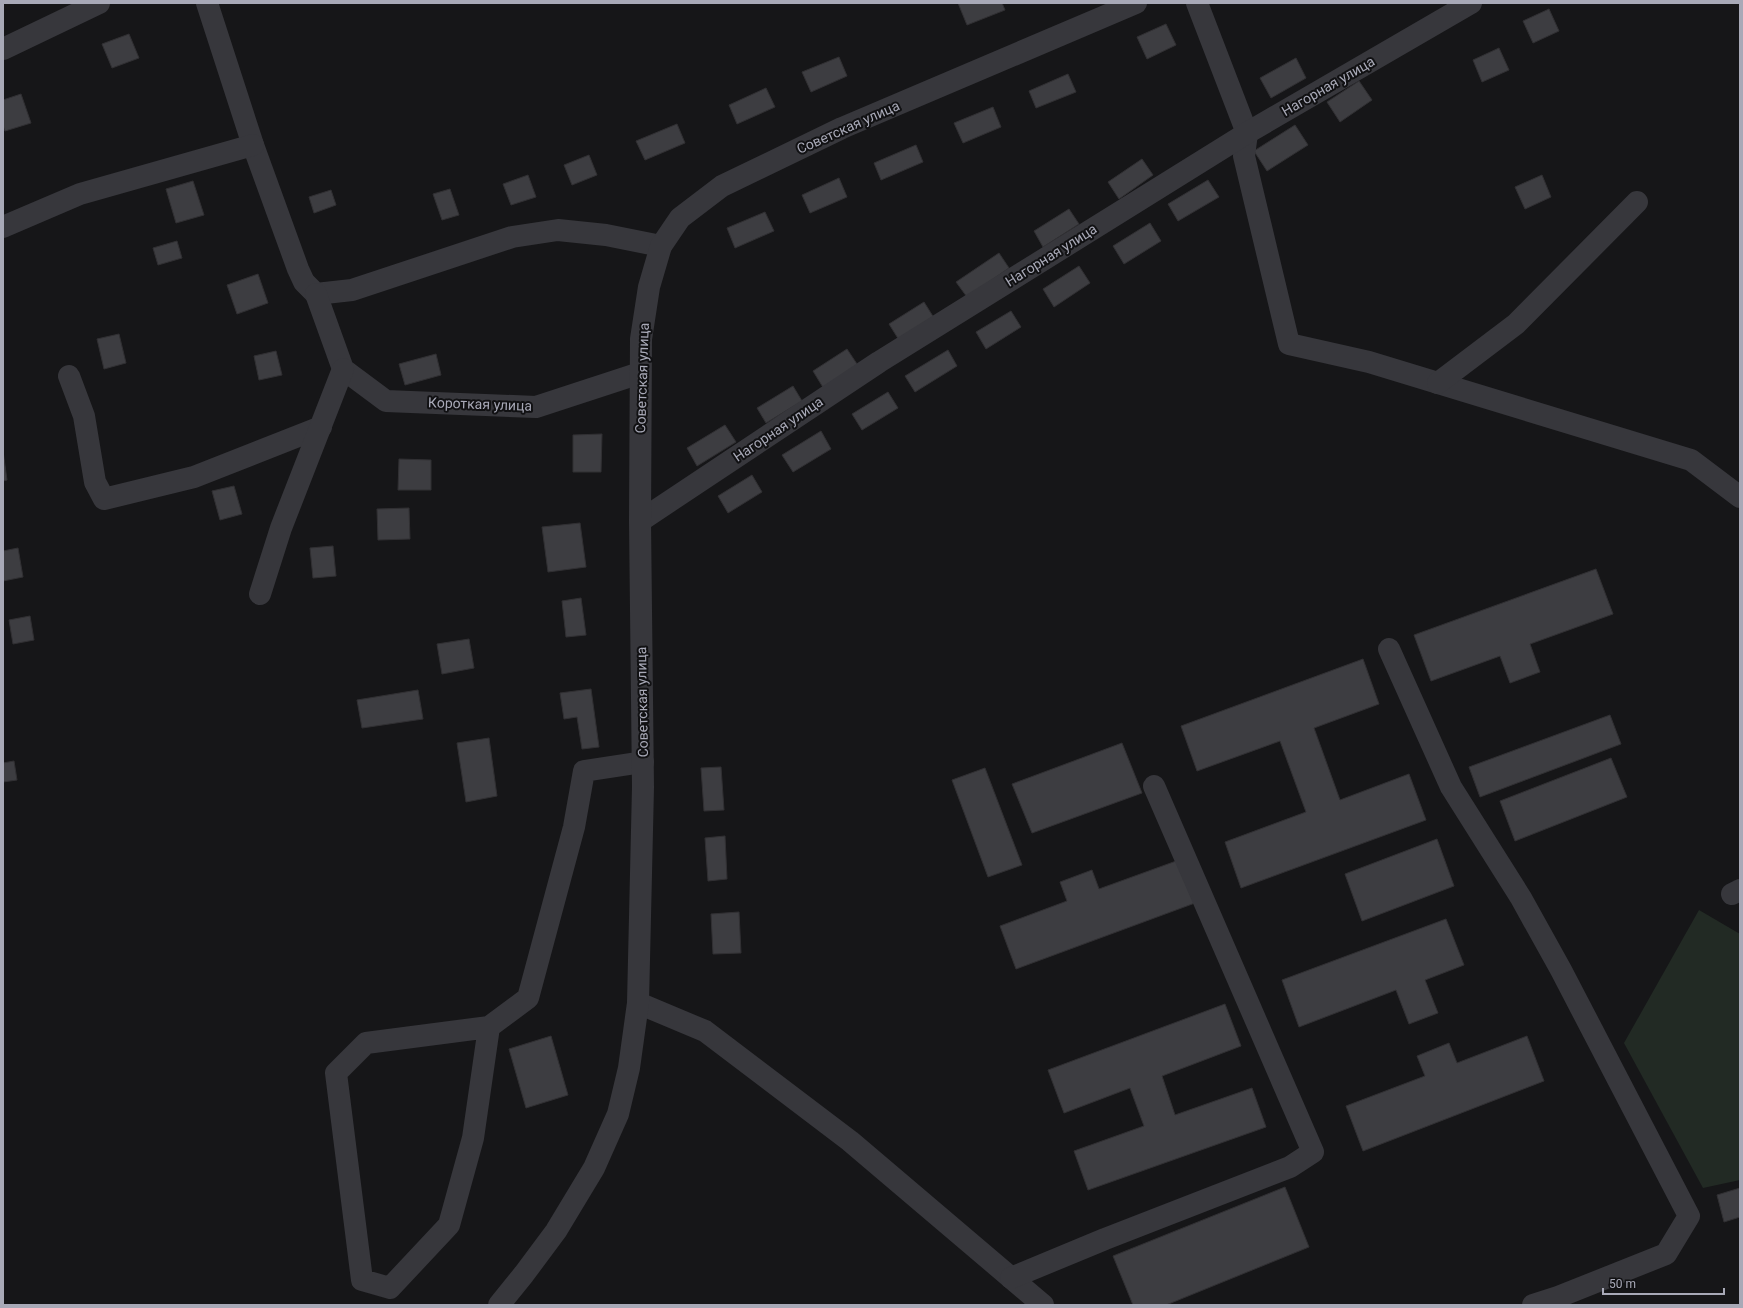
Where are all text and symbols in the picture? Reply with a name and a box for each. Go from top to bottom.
street label: Нагорная улица [1279,53,1377,119]
street label: Советская улица [794,97,902,157]
street label: Нагорная улица [1002,221,1100,289]
street label: Советская улица [632,322,652,434]
street label: Нагорная улица [730,393,826,465]
street label: Короткая улица [428,394,532,414]
street label: Советская улица [633,646,651,758]
scale bar [1603,1270,1724,1296]
text: 50 m [1609,1277,1636,1291]

